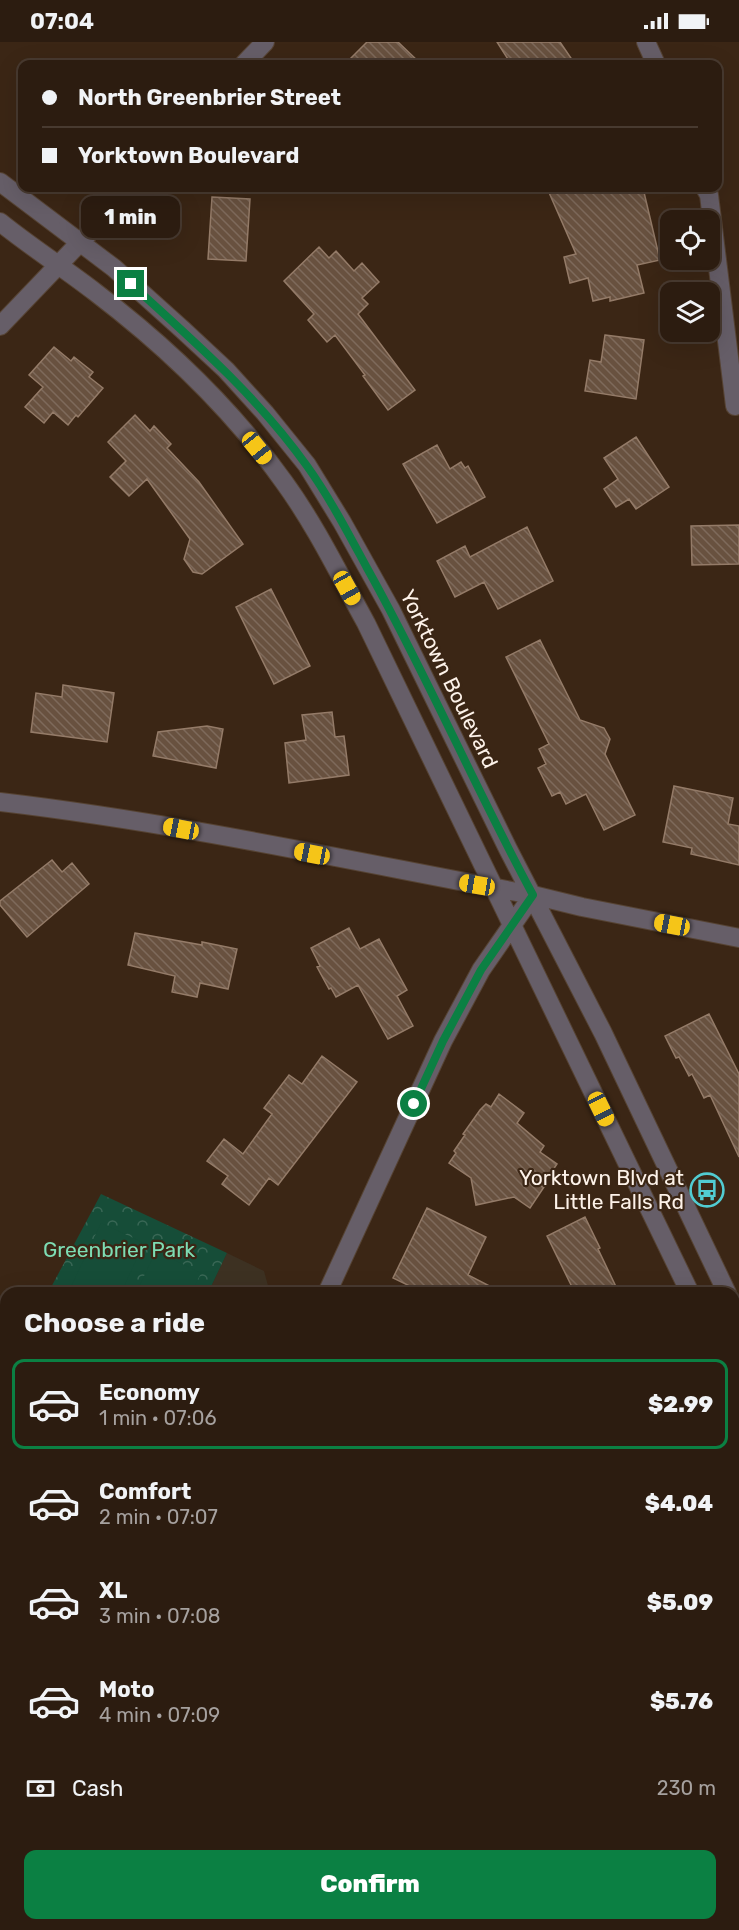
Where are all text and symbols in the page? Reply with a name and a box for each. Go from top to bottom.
text: 07:04 [30,8,94,35]
text: North Greenbrier Street [78,84,341,111]
text: Yorktown Boulevard [78,142,299,169]
callout: 1 min [82,197,180,239]
text: 1 min [104,205,157,229]
map controls [660,210,720,342]
button: locate [660,210,720,270]
route end [117,270,144,297]
button: layers [660,282,720,342]
car [239,428,275,468]
car [330,568,364,608]
street label: Yorktown Boulevard [395,585,504,772]
car [162,817,200,841]
car [293,842,331,866]
car [458,873,496,897]
car [653,913,691,937]
car [585,1089,617,1129]
route start [400,1090,427,1117]
place label: Yorktown Blvd at Little Falls Rd [519,1165,684,1214]
bus stop icon: Yorktown Blvd at Little Falls Rd [689,1172,725,1208]
park label: Greenbrier Park [43,1237,195,1262]
text: Choose a ride [24,1307,205,1339]
icon: car [27,1377,81,1431]
text: Economy [99,1379,200,1406]
text: $2.99 [648,1391,713,1418]
text: 1 min · 07:06 [99,1406,216,1430]
icon: car [27,1476,81,1530]
text: Comfort [99,1478,191,1505]
text: $4.04 [645,1490,713,1517]
text: 2 min · 07:07 [99,1505,218,1529]
icon: car [27,1575,81,1629]
text: XL [99,1577,127,1604]
text: $5.09 [647,1589,713,1616]
text: 3 min · 07:08 [99,1604,221,1628]
icon: car [27,1674,81,1728]
text: Moto [99,1676,154,1703]
text: $5.76 [650,1688,713,1715]
text: 4 min · 07:09 [99,1703,220,1727]
icon: cash [24,1772,57,1805]
text: Cash [72,1775,123,1802]
text: 230 m [657,1776,716,1800]
button: Confirm [24,1850,716,1919]

